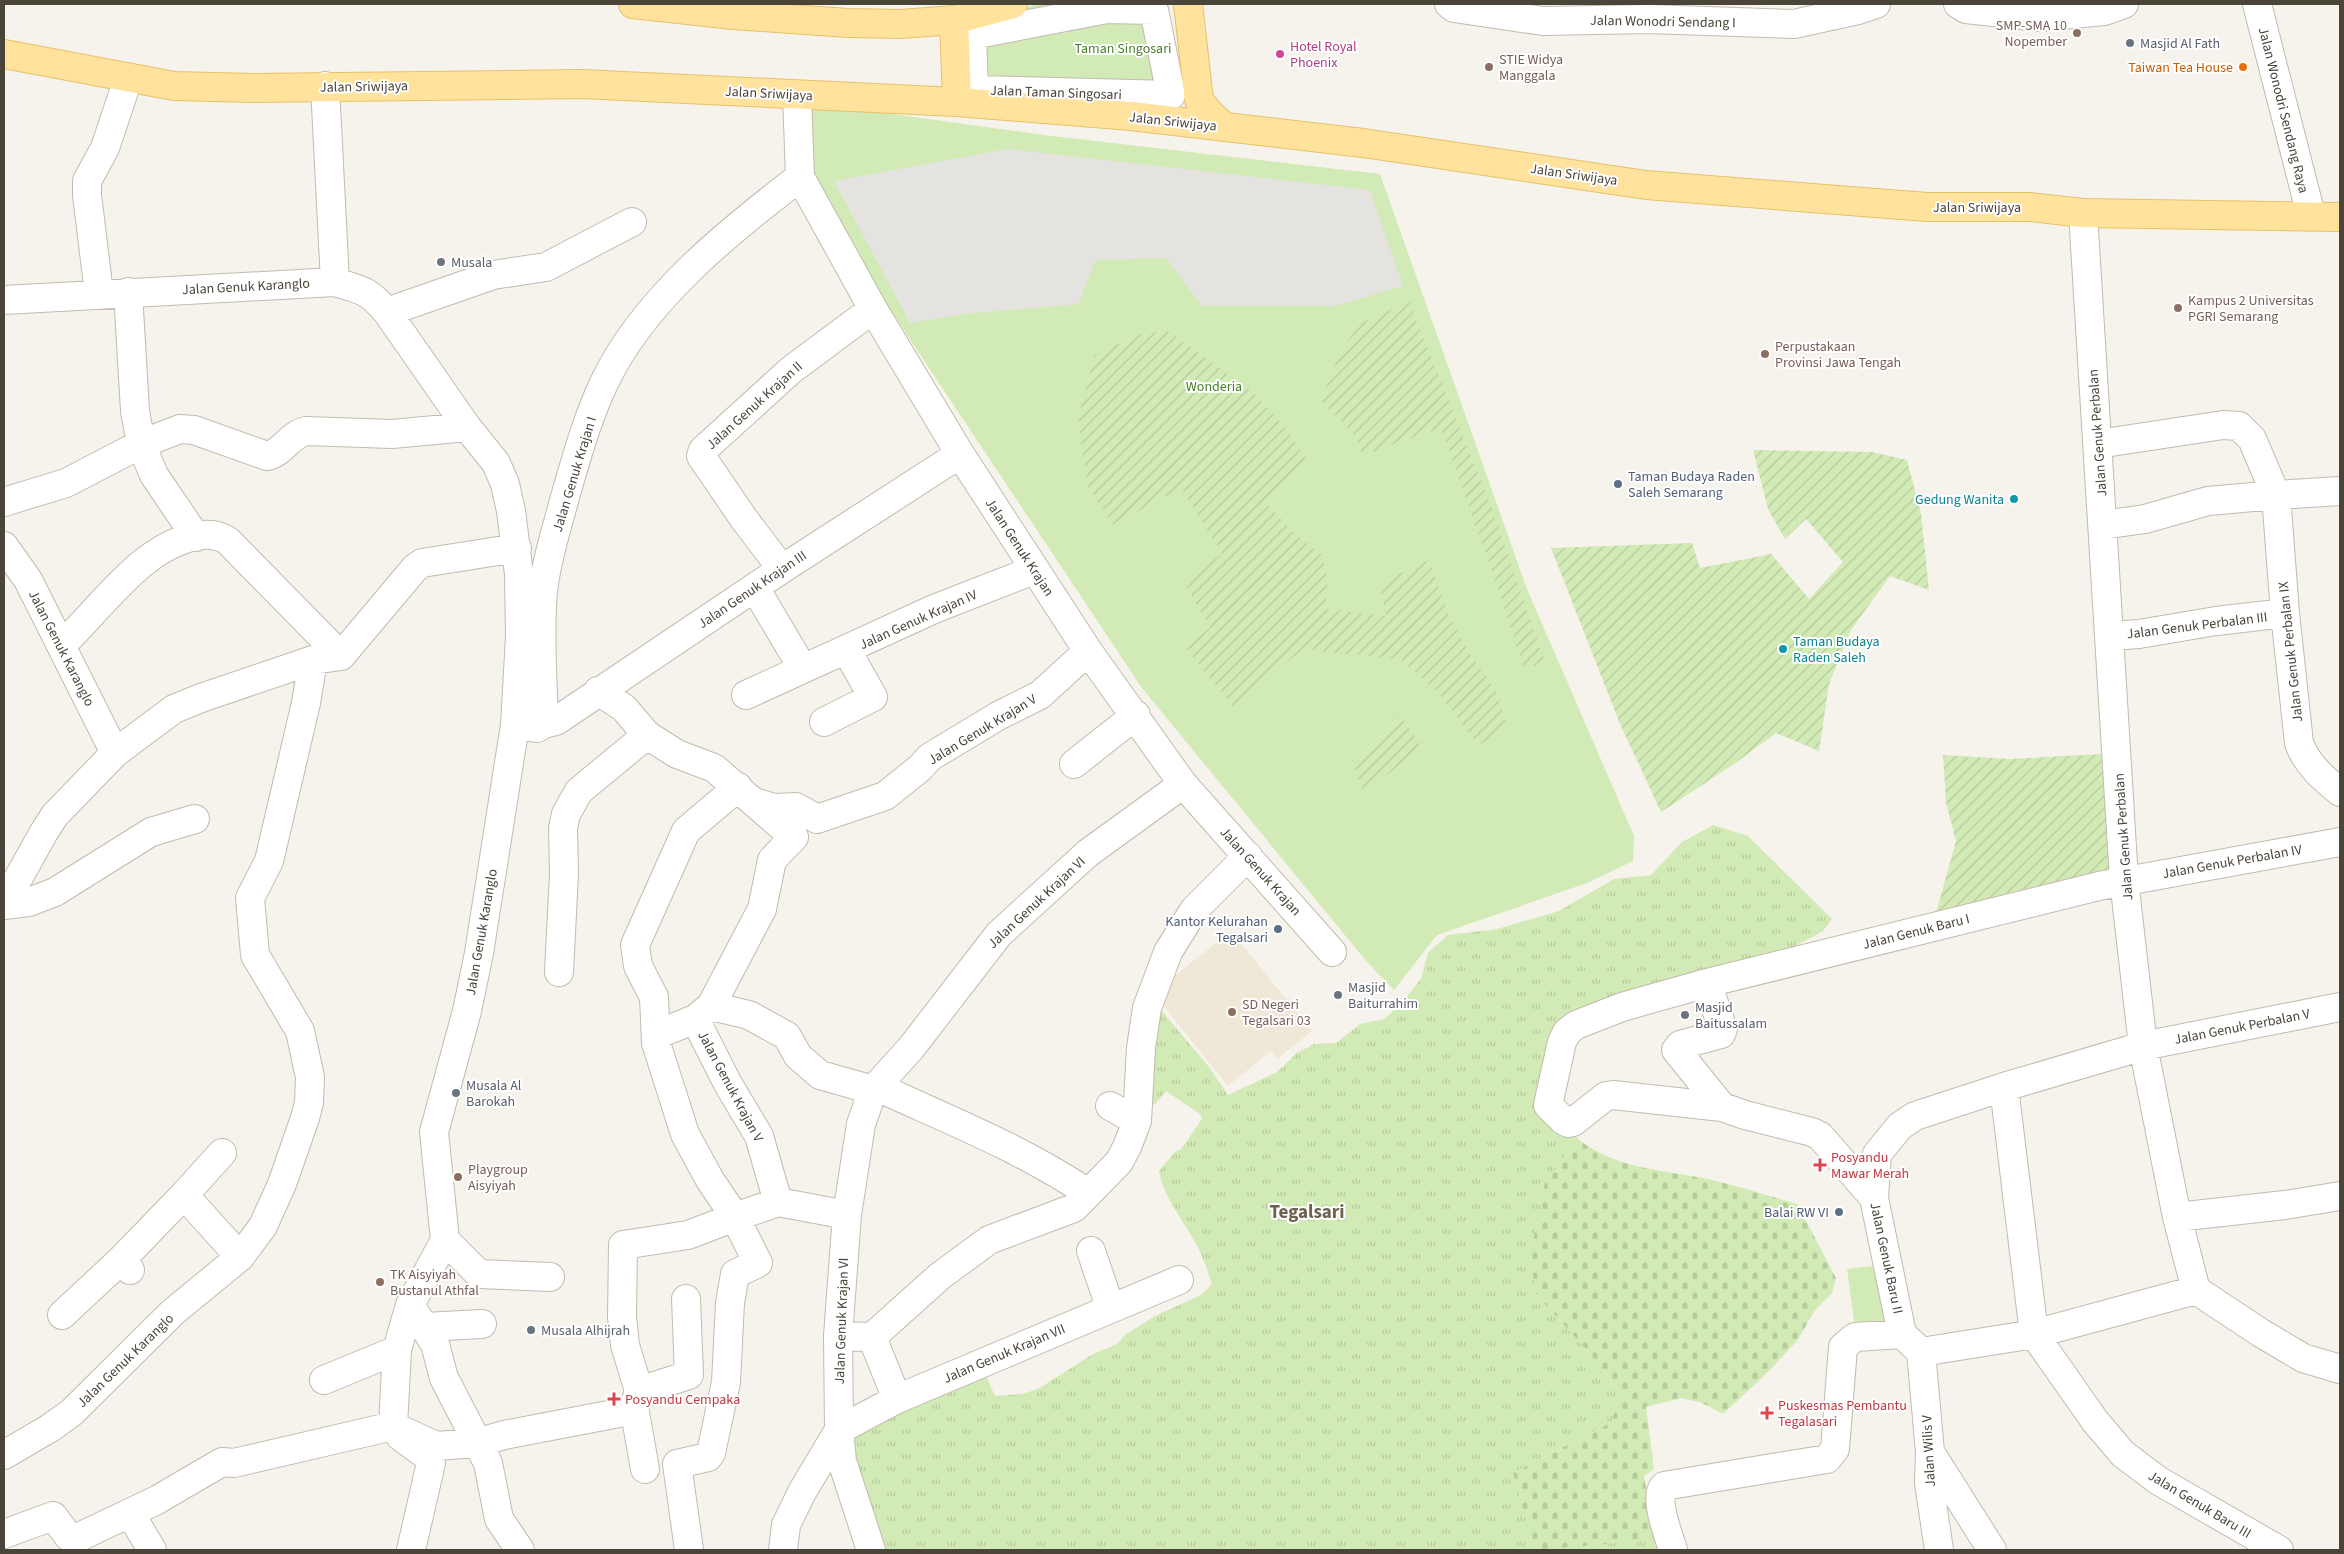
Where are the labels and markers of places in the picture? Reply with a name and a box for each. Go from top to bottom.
place label: SMP-SMA 10 Nopember [1996,16,2067,52]
marker: SMP-SMA 10 Nopember [2071,27,2083,39]
place label: Masjid Al Fath [2140,34,2220,54]
place label: Hotel Royal Phoenix [1290,37,1357,73]
marker: Masjid Al Fath [2124,37,2136,49]
marker: Hotel Royal Phoenix [1274,48,1286,60]
place label: STIE Widya Manggala [1499,50,1563,86]
place label: Taiwan Tea House [2128,58,2233,78]
marker: STIE Widya Manggala [1483,61,1495,73]
marker: Taiwan Tea House [2237,61,2249,73]
place label: Musala [451,253,492,273]
marker: Musala [435,256,447,268]
place label: Kampus 2 Universitas PGRI Semarang [2188,291,2314,327]
marker: Kampus 2 Universitas PGRI Semarang [2172,302,2184,314]
place label: Perpustakaan Provinsi Jawa Tengah [1775,337,1901,373]
marker: Perpustakaan Provinsi Jawa Tengah [1759,348,1771,360]
place label: Taman Budaya Raden Saleh Semarang [1628,467,1755,503]
marker: Taman Budaya Raden Saleh Semarang [1612,478,1624,490]
place label: Gedung Wanita [1915,490,2004,510]
marker: Gedung Wanita [2008,493,2020,505]
place label: Taman Budaya Raden Saleh [1793,632,1880,668]
marker: Taman Budaya Raden Saleh [1777,643,1789,655]
place label: Kantor Kelurahan Tegalsari [1165,912,1268,948]
marker: Kantor Kelurahan Tegalsari [1272,923,1284,935]
place label: Masjid Baiturrahim [1348,978,1418,1014]
marker: Masjid Baiturrahim [1332,989,1344,1001]
place label: SD Negeri Tegalsari 03 [1242,995,1311,1031]
place label: Masjid Baitussalam [1695,998,1767,1034]
marker: SD Negeri Tegalsari 03 [1226,1006,1238,1018]
marker: Masjid Baitussalam [1679,1009,1691,1021]
place label: Musala Al Barokah [466,1076,522,1112]
marker: Musala Al Barokah [450,1087,462,1099]
place label: Posyandu Mawar Merah [1831,1148,1909,1184]
marker: Posyandu Mawar Merah [1813,1158,1827,1172]
place label: Playgroup Aisyiyah [468,1160,528,1196]
marker: Playgroup Aisyiyah [452,1171,464,1183]
place label: Balai RW VI [1764,1203,1829,1223]
marker: Balai RW VI [1833,1206,1845,1218]
place label: TK Aisyiyah Bustanul Athfal [390,1265,479,1301]
marker: TK Aisyiyah Bustanul Athfal [374,1276,386,1288]
place label: Musala Alhijrah [541,1321,630,1341]
marker: Musala Alhijrah [525,1324,537,1336]
place label: Posyandu Cempaka [625,1390,740,1410]
marker: Posyandu Cempaka [607,1392,621,1406]
place label: Puskesmas Pembantu Tegalasari [1778,1396,1907,1432]
marker: Puskesmas Pembantu Tegalasari [1760,1406,1774,1420]

